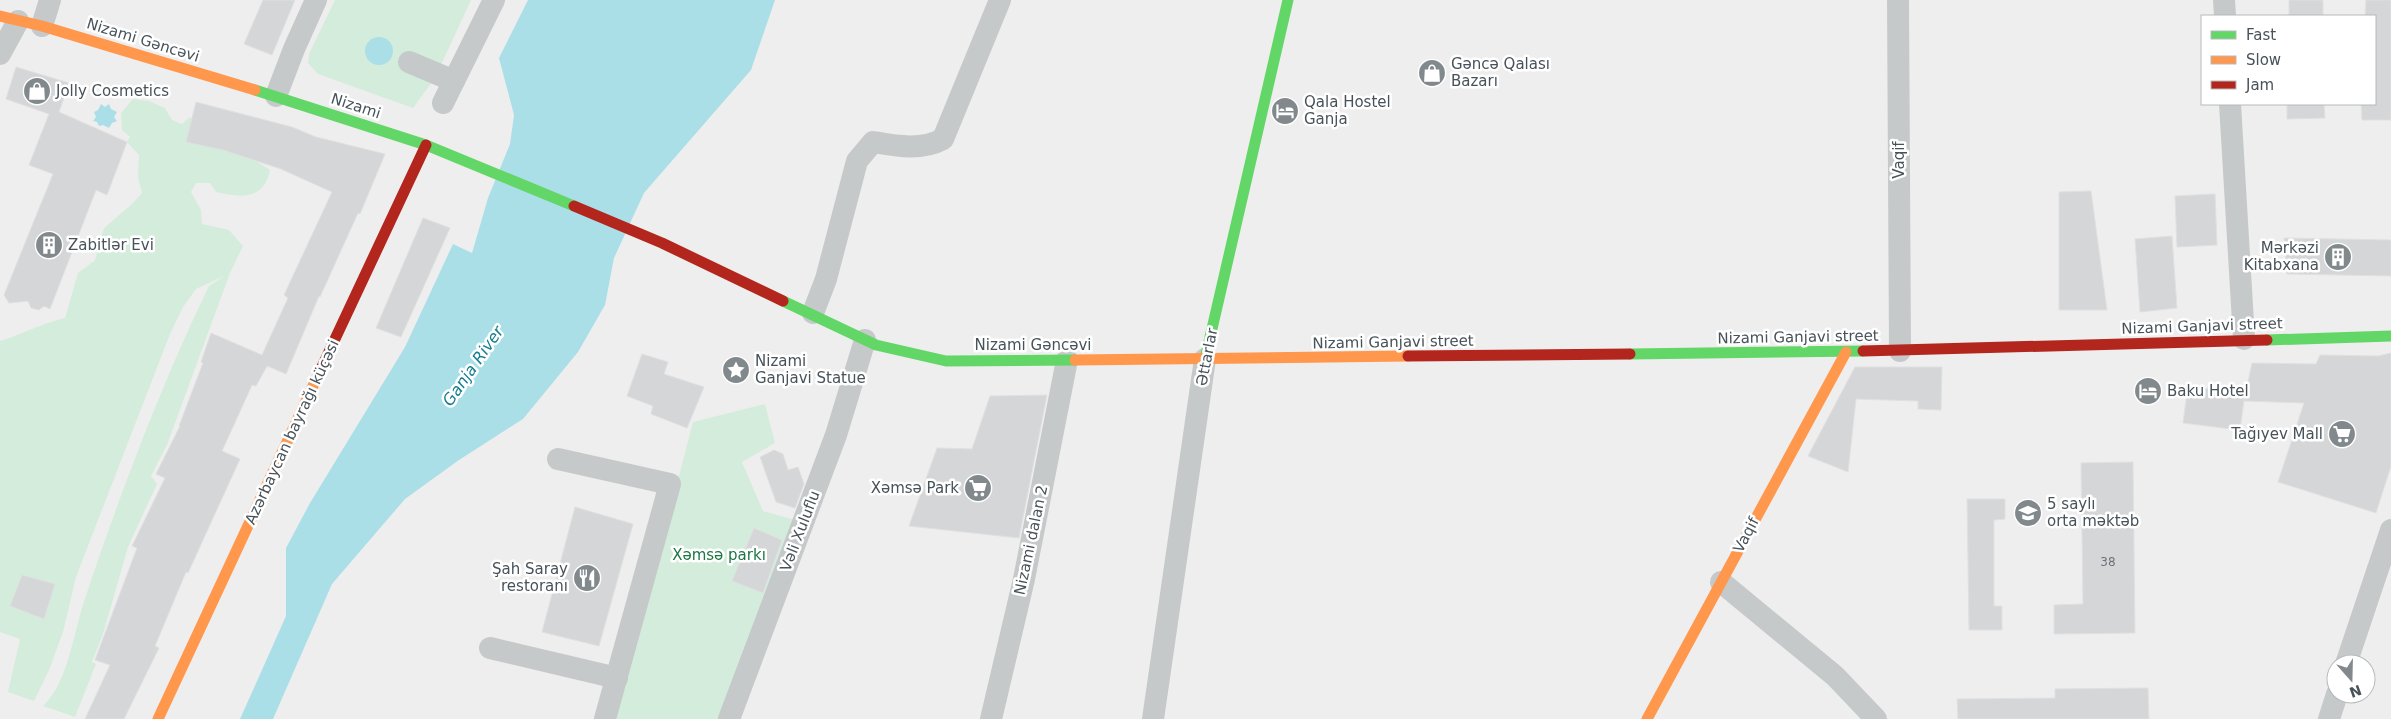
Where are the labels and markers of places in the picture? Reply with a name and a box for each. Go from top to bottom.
place label: Gəncə Qalası Bazarı [1451,55,1550,90]
shop icon: Gəncə Qalası Bazarı [1417,58,1447,88]
shop icon: Jolly Cosmetics [22,76,52,106]
place label: Jolly Cosmetics [55,82,169,100]
place label: Qala Hostel Ganja [1304,93,1391,128]
hotel icon: Qala Hostel Ganja [1270,96,1300,126]
building icon: Zabitlər Evi [34,230,64,260]
place label: Zabitlər Evi [68,236,154,254]
place label: Mərkəzi Kitabxana [2244,239,2319,274]
building icon: Mərkəzi Kitabxana [2323,242,2353,272]
place label: Nizami Ganjavi Statue [755,352,866,387]
place icon: Nizami Ganjavi Statue [721,355,751,385]
hotel icon: Baku Hotel [2133,376,2163,406]
place label: Baku Hotel [2167,382,2249,400]
supermarket icon: Tağıyev Mall [2327,419,2357,449]
place label: Tağıyev Mall [2230,425,2323,443]
supermarket icon: Xəmsə Park [963,473,993,503]
place label: Xəmsə Park [871,479,959,497]
place label: 5 saylı orta məktəb [2047,495,2139,530]
school or university icon: 5 saylı orta məktəb [2013,498,2043,528]
place label: Şah Saray restoranı [492,560,568,595]
restaurant icon: Şah Saray restoranı [572,563,602,593]

